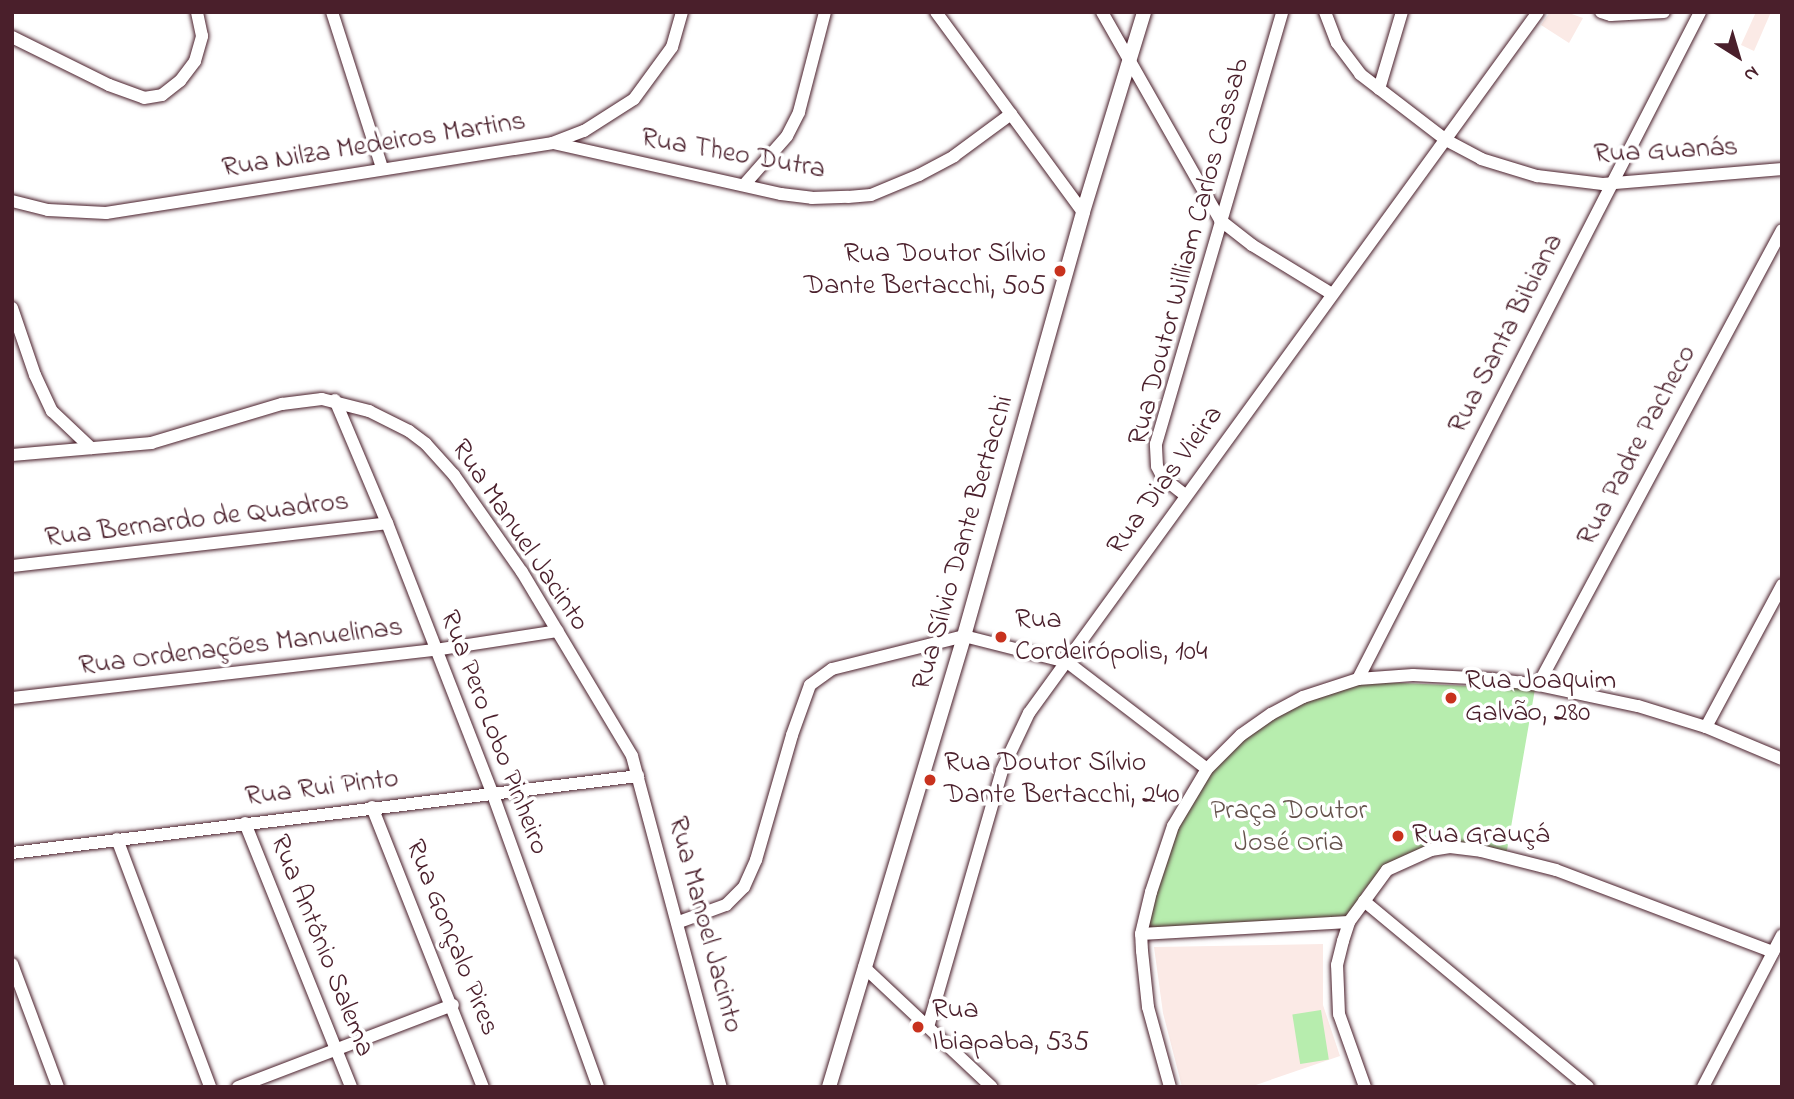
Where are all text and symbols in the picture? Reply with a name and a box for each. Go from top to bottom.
north arrow [1703,21,1773,91]
street label: Rua Doutor William Carlos Cassab [1122,55,1258,449]
text: N [1738,59,1764,88]
street label: Rua Nilza Medeiros Martins [220,105,528,187]
street label: Rua Theo Dutra [638,122,828,188]
street label: Rua Guanás [1593,131,1739,173]
street label: Rua Santa Bibiana [1442,228,1572,440]
place label: Rua Doutor Sílvio Dante Bertacchi, 505 [804,238,1046,304]
marker: Rua Doutor Sílvio Dante Bertacchi, 505 [1052,263,1068,279]
street label: Rua Padre Pacheco [1571,340,1705,552]
street label: Rua Sílvio Dante Bertacchi [906,392,1022,694]
street label: Rua Dias Vieira [1101,400,1231,562]
street label: Rua Manuel Jacinto [443,434,595,638]
street label: Rua Bernardo de Quadros [43,486,351,556]
place label: Rua Cordeirópolis, 104 [1015,604,1207,670]
street label: Rua Pero Lobo Pinheiro [431,606,555,860]
street label: Rua Ordenações Manuelinas [77,611,405,685]
marker: Rua Cordeirópolis, 104 [993,629,1009,645]
place label: Rua Joaquim Galvão, 280 [1465,665,1616,731]
marker: Rua Joaquim Galvão, 280 [1443,690,1459,706]
place label: Rua Doutor Sílvio Dante Bertacchi, 240 [944,747,1180,813]
street label: Rua Rui Pinto [243,763,401,815]
marker: Rua Doutor Sílvio Dante Bertacchi, 240 [922,772,938,788]
park label: Praça Doutor José Oria [1211,795,1367,861]
street label: Rua Manoel Jacinto [659,813,749,1037]
place label: Rua Grauçá [1412,819,1549,853]
marker: Rua Grauçá [1390,828,1406,844]
street label: Rua Antônio Salema [261,830,381,1062]
street label: Rua Gonçalo Pires [396,835,506,1041]
place label: Rua Ibiapaba, 535 [932,994,1089,1060]
marker: Rua Ibiapaba, 535 [910,1019,926,1035]

